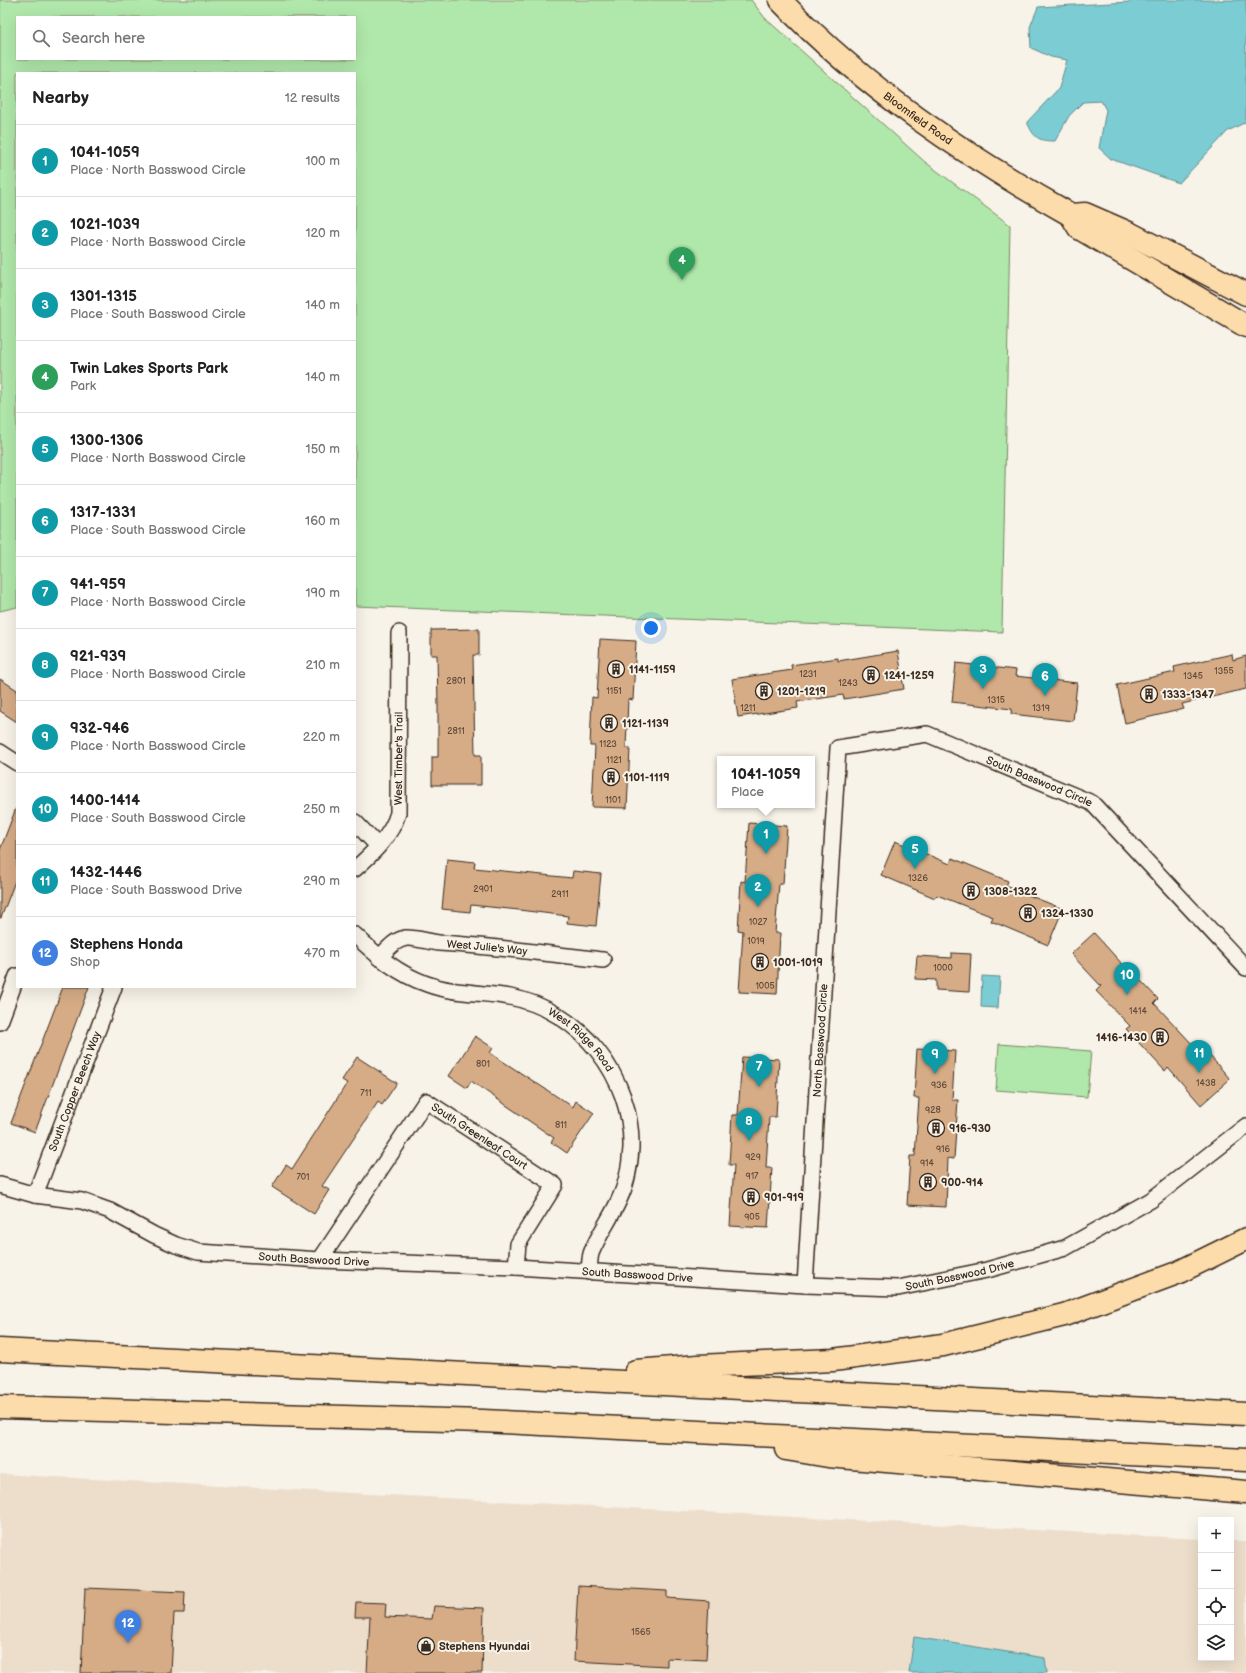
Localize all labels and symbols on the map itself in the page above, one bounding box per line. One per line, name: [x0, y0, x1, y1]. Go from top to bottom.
street label: Bloomfield Road: [881, 89, 955, 148]
pin: 4: [669, 247, 695, 280]
your location: [641, 618, 661, 638]
pin: 3: [970, 656, 996, 689]
building icon: 1141-1159: [606, 659, 626, 679]
place label: 1141-1159: [629, 663, 676, 676]
pin: 6: [1032, 663, 1058, 696]
building icon: 1241-1259: [861, 665, 881, 685]
house number: 1355: [1214, 666, 1234, 677]
house number: 1231: [799, 669, 817, 680]
place label: 1241-1259: [884, 669, 934, 682]
house number: 1345: [1183, 671, 1203, 682]
house number: 2801: [446, 676, 466, 687]
house number: 1243: [838, 678, 858, 689]
building icon: 1201-1219: [754, 681, 774, 701]
building icon: 1333-1347: [1139, 684, 1159, 704]
place label: 1201-1219: [777, 685, 826, 698]
house number: 1151: [606, 686, 622, 697]
place label: 1333-1347: [1162, 688, 1214, 701]
house number: 1315: [987, 695, 1005, 706]
house number: 1211: [740, 703, 756, 714]
house number: 1319: [1032, 703, 1050, 714]
street label: West Timber's Trail: [392, 712, 406, 805]
building icon: 1121-1139: [599, 713, 619, 733]
place label: 1121-1139: [622, 717, 669, 730]
house number: 2811: [447, 726, 465, 737]
house number: 1123: [599, 739, 617, 750]
street label: South Basswood Circle: [984, 753, 1095, 810]
house number: 1121: [606, 755, 622, 766]
building icon: 1101-1119: [601, 767, 621, 787]
place label: 1101-1119: [624, 771, 670, 784]
house number: 1101: [605, 795, 621, 806]
pin: 1: [753, 821, 779, 854]
pin: 5: [902, 836, 928, 869]
house number: 1326: [908, 873, 928, 884]
pin: 2: [745, 874, 771, 907]
building icon: 1308-1322: [961, 881, 981, 901]
house number: 2901: [473, 884, 493, 895]
place label: 1308-1322: [984, 885, 1038, 898]
house number: 2911: [551, 889, 569, 900]
building icon: 1324-1330: [1018, 903, 1038, 923]
place label: 1324-1330: [1041, 907, 1094, 920]
house number: 1027: [749, 917, 768, 928]
house number: 1019: [747, 936, 765, 947]
street label: West Julie's Way: [446, 937, 528, 958]
building icon: 1001-1019: [750, 952, 770, 972]
place label: 1001-1019: [773, 956, 823, 969]
pin: 10: [1114, 962, 1140, 995]
house number: 1000: [933, 963, 953, 974]
house number: 1005: [755, 981, 775, 992]
street label: North Basswood Circle: [811, 983, 831, 1098]
street label: West Ridge Road: [546, 1005, 616, 1074]
house number: 1414: [1129, 1006, 1147, 1017]
building icon: 1416-1430: [1150, 1027, 1170, 1047]
street label: South Copper Beech Way: [46, 1029, 104, 1153]
place label: 1416-1430: [1096, 1031, 1147, 1044]
pin: 11: [1186, 1040, 1212, 1073]
pin: 9: [922, 1041, 948, 1074]
pin: 7: [746, 1054, 772, 1087]
house number: 801: [476, 1059, 490, 1070]
house number: 1438: [1196, 1078, 1216, 1089]
house number: 936: [931, 1080, 948, 1091]
house number: 711: [360, 1088, 372, 1099]
street label: South Greenleaf Court: [429, 1100, 530, 1173]
house number: 928: [925, 1105, 941, 1116]
pin: 8: [736, 1108, 762, 1141]
building icon: 916-930: [926, 1118, 946, 1138]
house number: 811: [555, 1120, 567, 1131]
place label: 916-930: [949, 1122, 991, 1135]
house number: 916: [936, 1144, 951, 1155]
house number: 929: [745, 1152, 761, 1163]
house number: 914: [920, 1158, 935, 1169]
house number: 917: [745, 1171, 759, 1182]
house number: 701: [296, 1172, 310, 1183]
building icon: 900-914: [918, 1172, 938, 1192]
place label: 900-914: [941, 1176, 984, 1189]
building icon: 901-919: [741, 1187, 761, 1207]
place label: 901-919: [764, 1191, 804, 1204]
house number: 905: [744, 1212, 760, 1223]
street label: South Basswood Drive: [258, 1250, 370, 1269]
street label: South Basswood Drive: [904, 1257, 1016, 1293]
street label: South Basswood Drive: [582, 1265, 694, 1285]
pin: 12: [115, 1610, 141, 1643]
house number: 1565: [631, 1627, 651, 1638]
shop icon: Stephens Hyundai: [416, 1636, 436, 1656]
place label: Stephens Hyundai: [439, 1640, 530, 1653]

